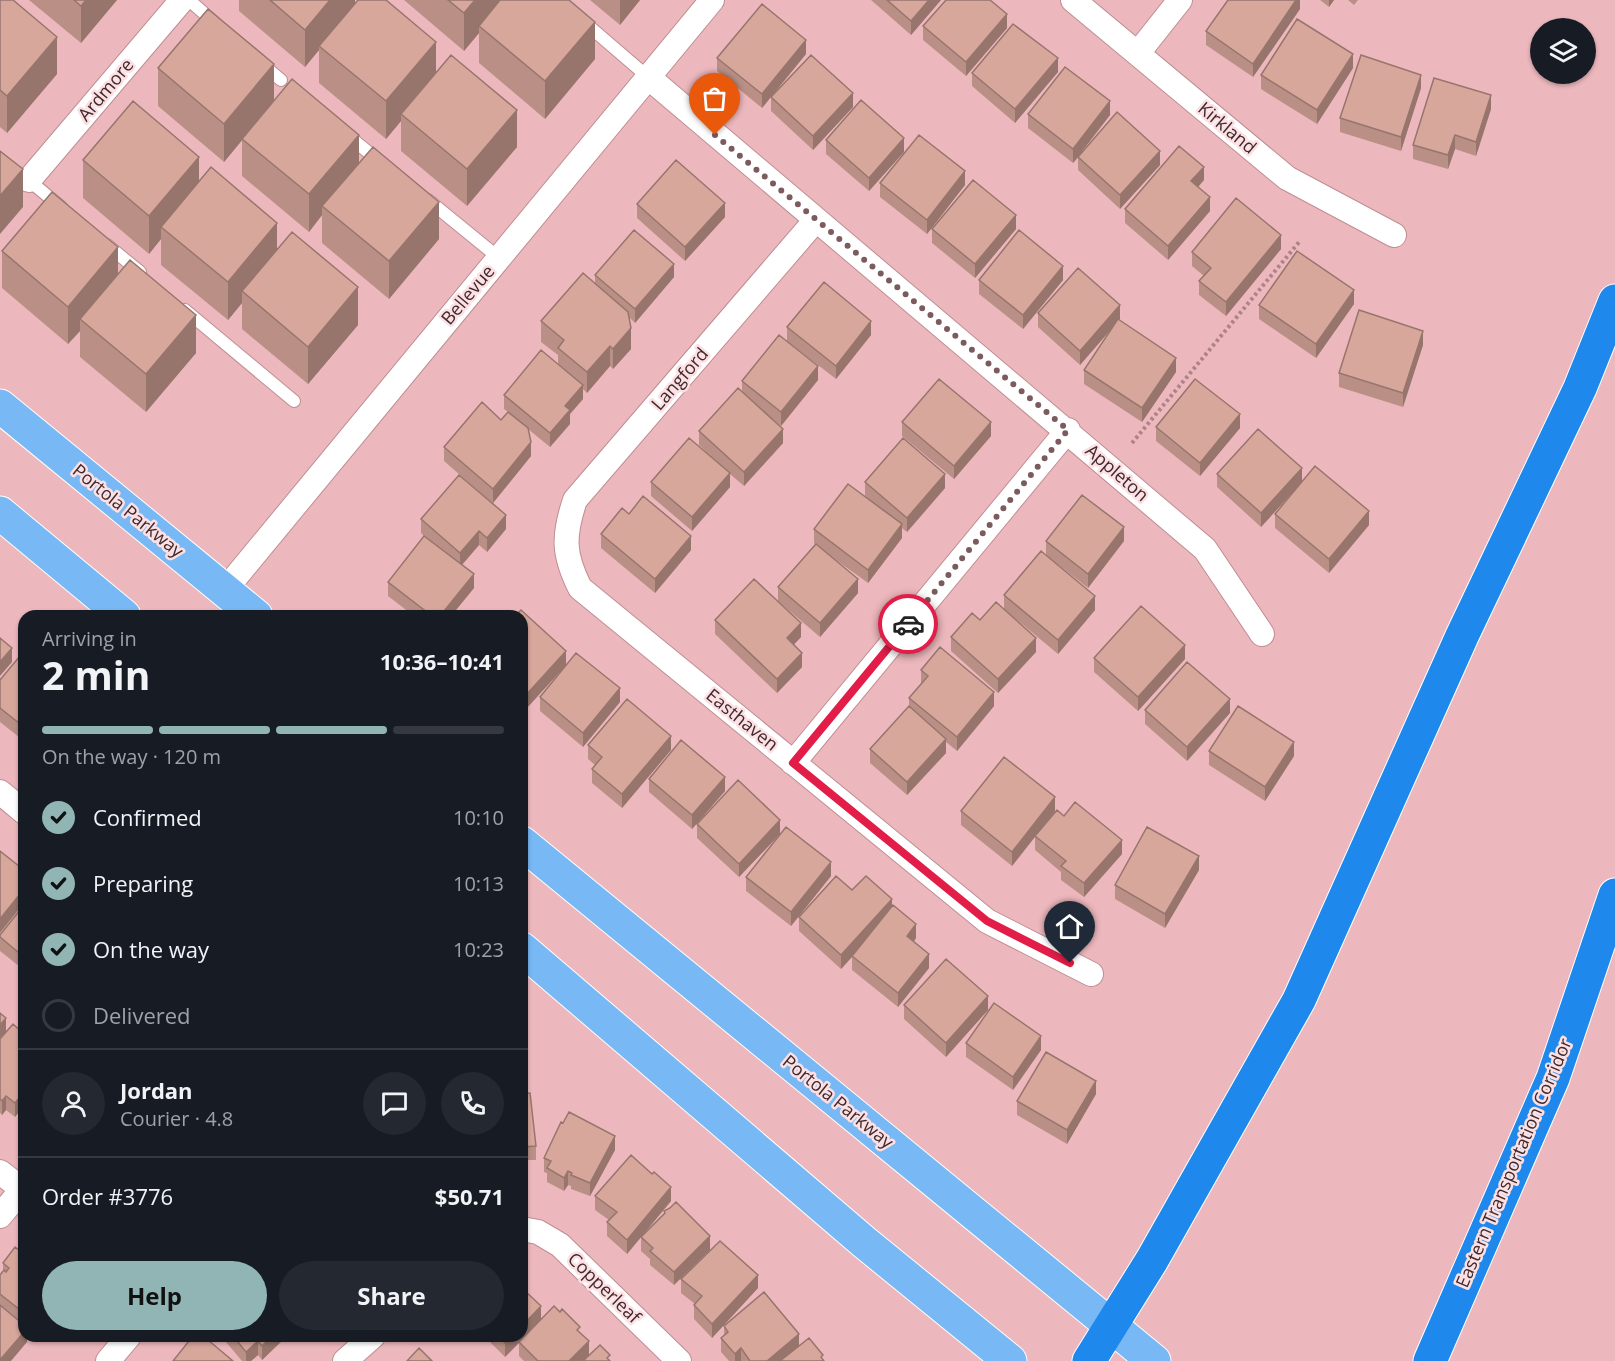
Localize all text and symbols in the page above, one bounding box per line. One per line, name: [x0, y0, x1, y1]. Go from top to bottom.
map controls: [1530, 18, 1596, 84]
button: layers: [1530, 18, 1596, 84]
street label: Ardmore: [72, 53, 138, 126]
pin: [689, 73, 740, 135]
icon: bag: [698, 82, 731, 115]
street label: Kirkland: [1194, 96, 1262, 159]
street label: Bellevue: [435, 259, 499, 329]
street label: Langford: [645, 342, 713, 415]
street label: Appleton: [1081, 438, 1154, 506]
street label: Portola Parkway: [68, 458, 190, 563]
courier: [878, 594, 938, 654]
icon: car: [892, 608, 925, 641]
text: Arriving in: [42, 625, 137, 652]
text: 10:36–10:41: [380, 646, 504, 676]
text: 2 min: [42, 648, 150, 701]
street label: Easthaven: [702, 683, 784, 756]
text: On the way · 120 m: [42, 743, 221, 770]
icon: check: [42, 801, 75, 834]
text: Confirmed: [93, 802, 202, 832]
text: 10:10: [453, 804, 504, 831]
icon: check: [42, 867, 75, 900]
text: Preparing: [93, 868, 193, 898]
text: 10:13: [453, 870, 504, 897]
pin: [1044, 901, 1095, 963]
icon: home: [1053, 910, 1086, 943]
icon: check: [42, 933, 75, 966]
text: On the way: [93, 934, 209, 964]
text: 10:23: [453, 936, 504, 963]
text: Delivered: [93, 1000, 191, 1030]
street label: Eastern Transportation Corridor: [1450, 1034, 1577, 1291]
street label: Portola Parkway: [778, 1049, 900, 1154]
button: person: [42, 1072, 105, 1135]
button: chat: [363, 1072, 426, 1135]
button: phone: [441, 1072, 504, 1135]
text: Jordan: [120, 1075, 193, 1105]
text: Courier · 4.8: [120, 1105, 233, 1132]
text: Order #3776: [42, 1181, 173, 1211]
text: $50.71: [435, 1181, 504, 1211]
street label: Copperleaf: [563, 1247, 647, 1329]
button: Help: [42, 1261, 267, 1330]
button: Share: [279, 1261, 504, 1330]

